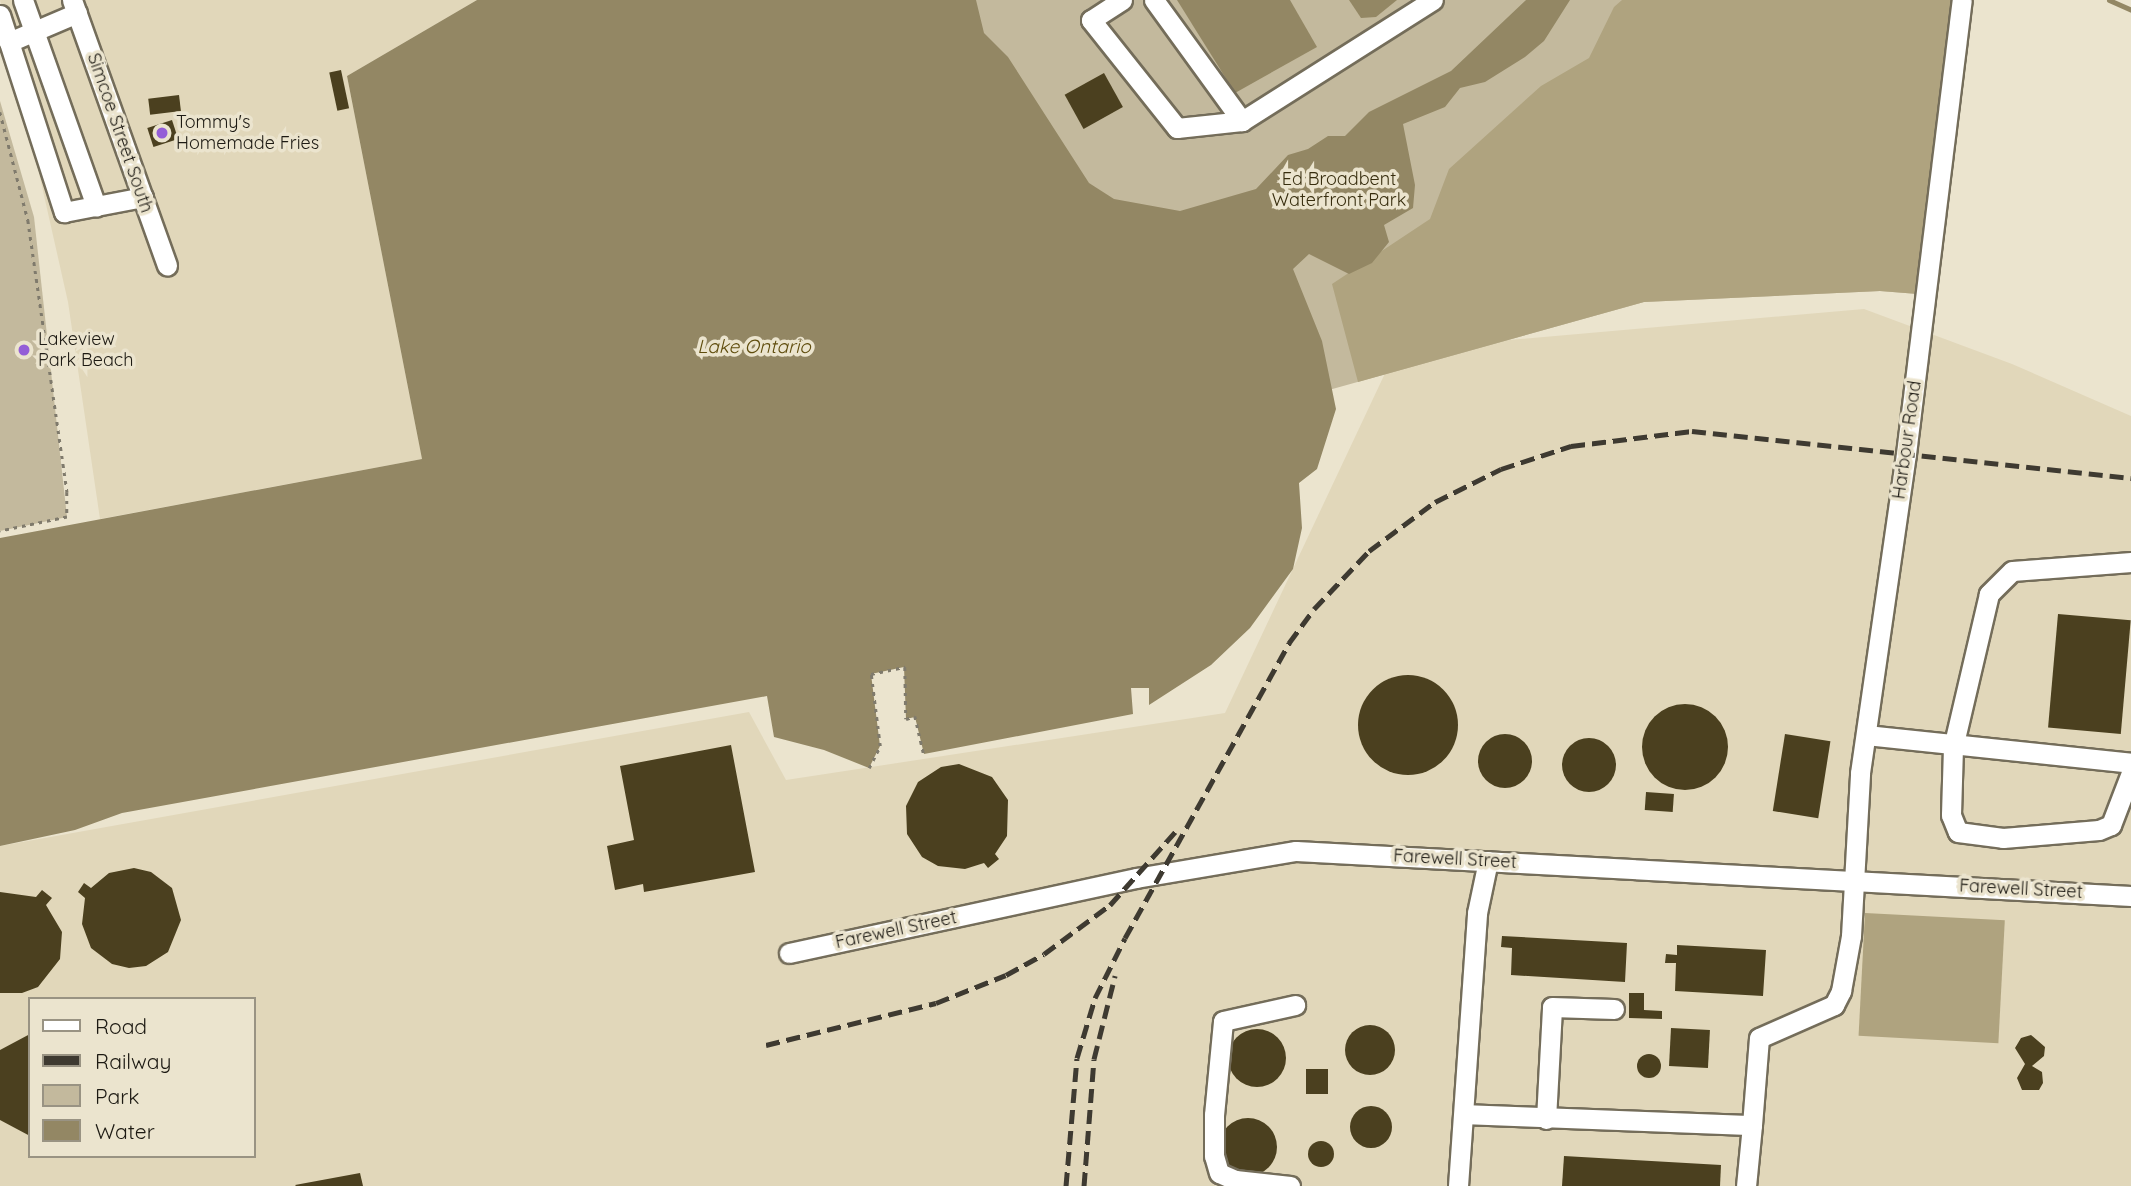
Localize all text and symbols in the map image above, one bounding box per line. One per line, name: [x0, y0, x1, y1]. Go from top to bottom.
street label: Simcoe Street South: [83, 50, 157, 216]
place label: Tommy's Homemade Fries: [176, 112, 319, 154]
marker: Tommy's Homemade Fries: [154, 125, 170, 141]
park label: Ed Broadbent Waterfront Park: [1272, 169, 1406, 212]
place label: Lakeview Park Beach: [38, 329, 133, 372]
water label: Lake Ontario: [697, 336, 811, 358]
marker: Lakeview Park Beach: [16, 342, 32, 358]
street label: Harbour Road: [1888, 379, 1926, 501]
street label: Farewell Street: [1393, 845, 1517, 873]
street label: Farewell Street: [1959, 875, 2083, 903]
street label: Farewell Street: [833, 907, 959, 953]
legend: [28, 997, 256, 1158]
text: Road: [95, 1013, 147, 1039]
text: Railway: [95, 1048, 171, 1074]
text: Park: [95, 1083, 139, 1109]
text: Water: [95, 1118, 155, 1144]

